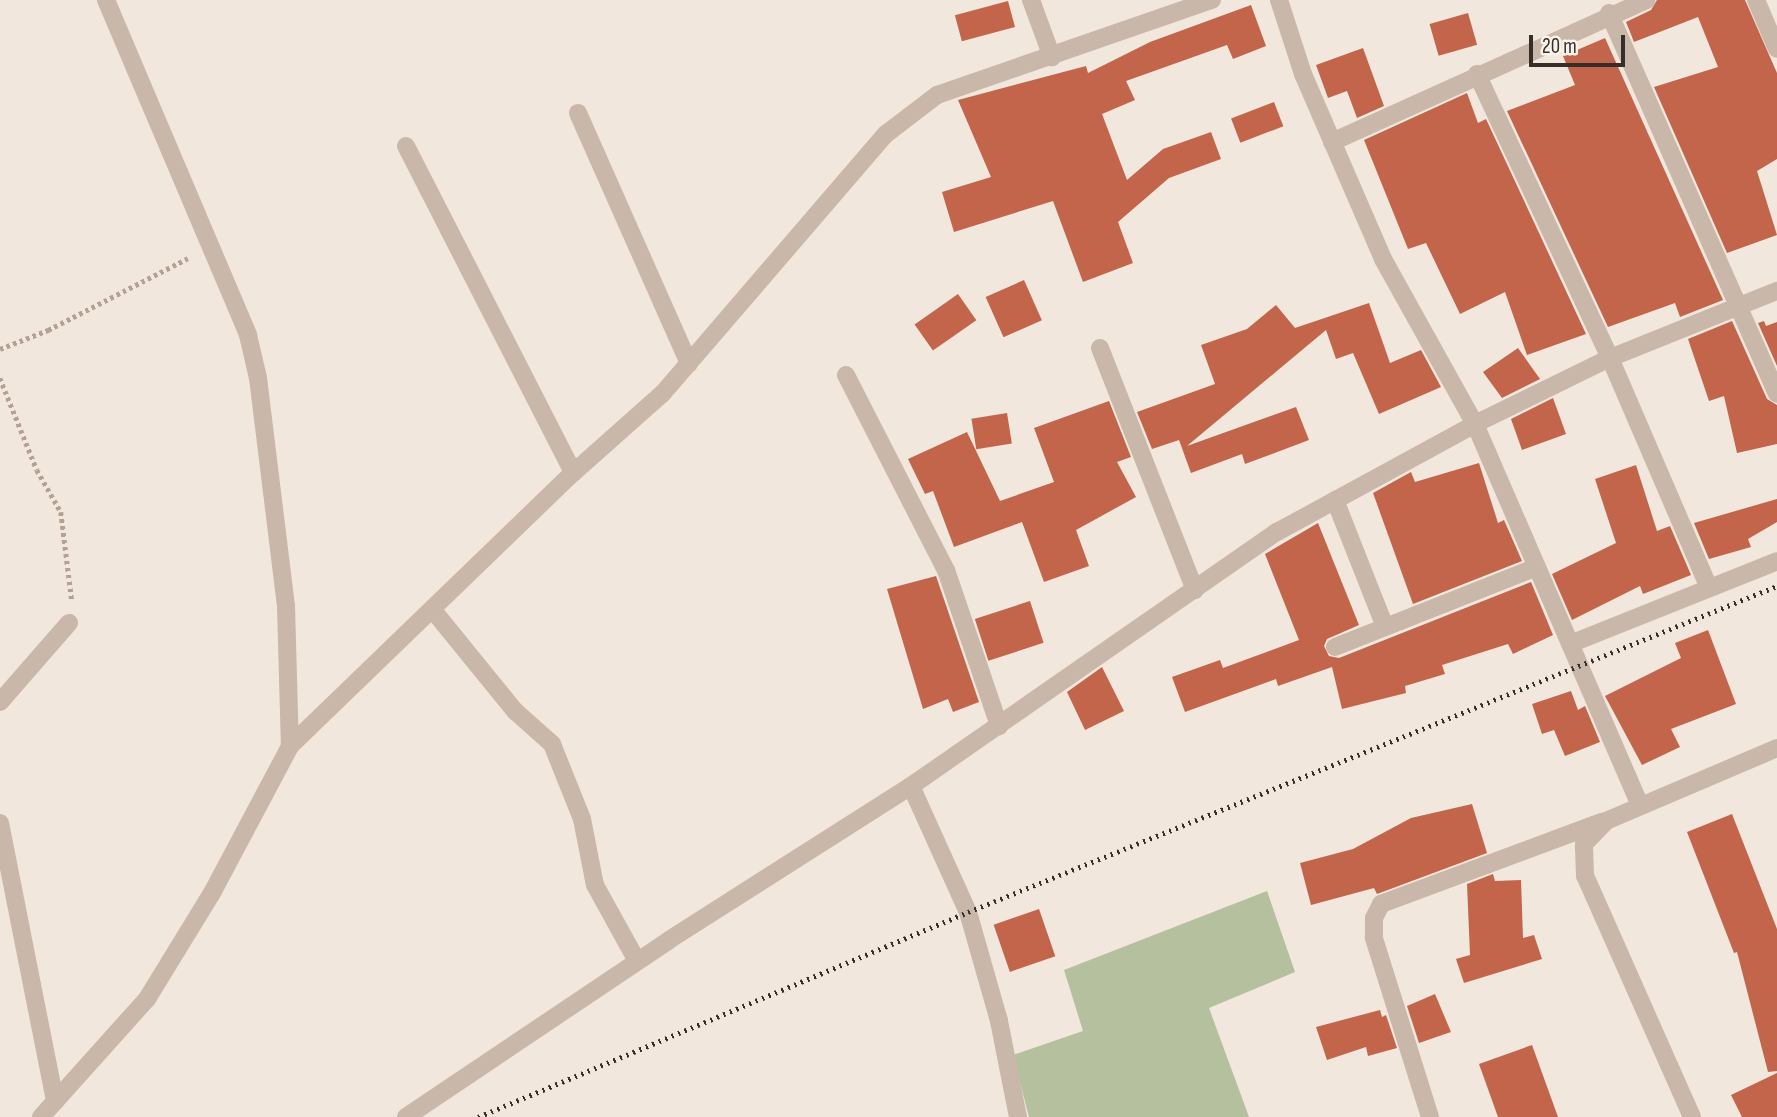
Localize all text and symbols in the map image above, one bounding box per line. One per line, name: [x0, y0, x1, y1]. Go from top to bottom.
scale bar: [1532, 21, 1628, 65]
text: 20 m: [1542, 34, 1577, 59]

